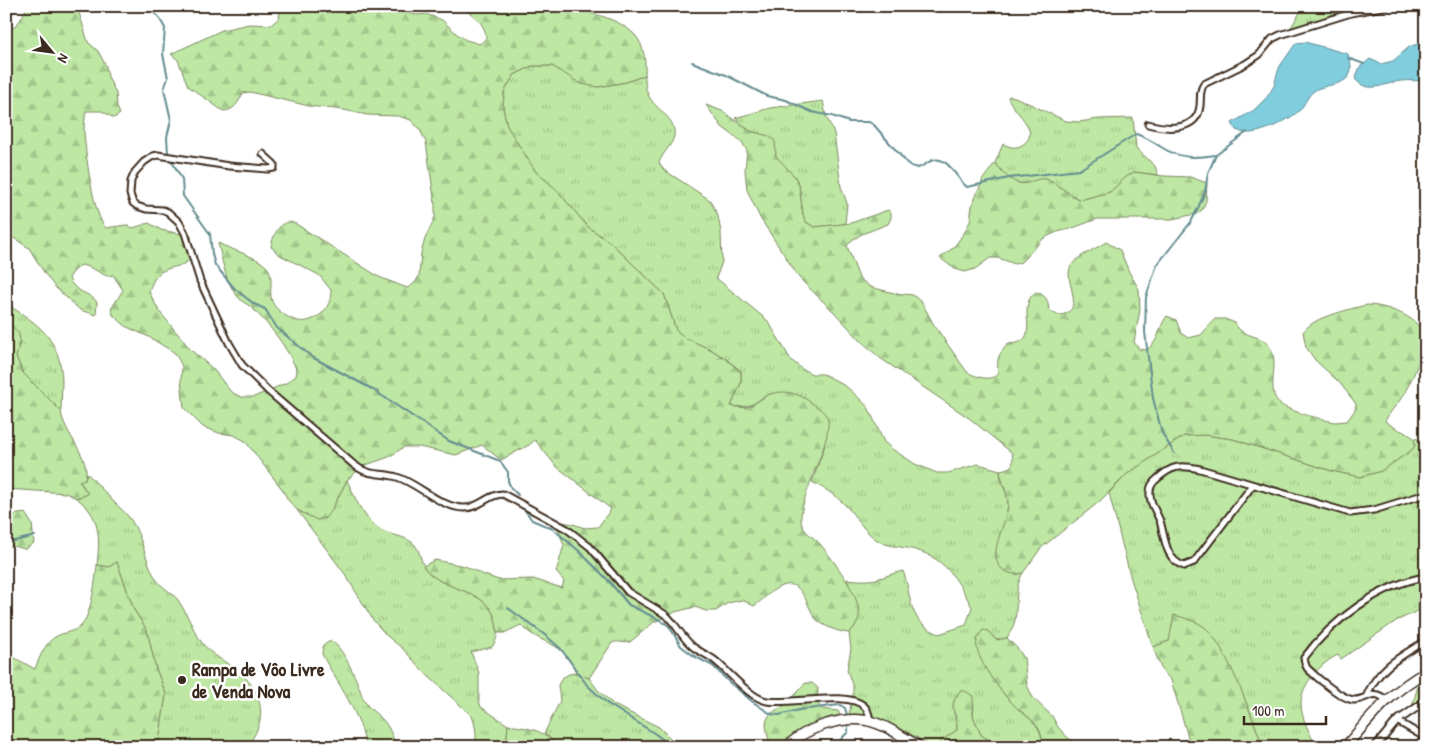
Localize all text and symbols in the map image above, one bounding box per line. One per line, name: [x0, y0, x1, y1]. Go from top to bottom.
north arrow: [28, 28, 78, 78]
text: N: [53, 51, 74, 67]
place label: Rampa de Vôo Livre de Venda Nova: [192, 656, 325, 704]
marker: Rampa de Vôo Livre de Venda Nova: [176, 674, 188, 686]
scale bar: [1244, 693, 1327, 725]
text: 100 m: [1252, 700, 1285, 721]

